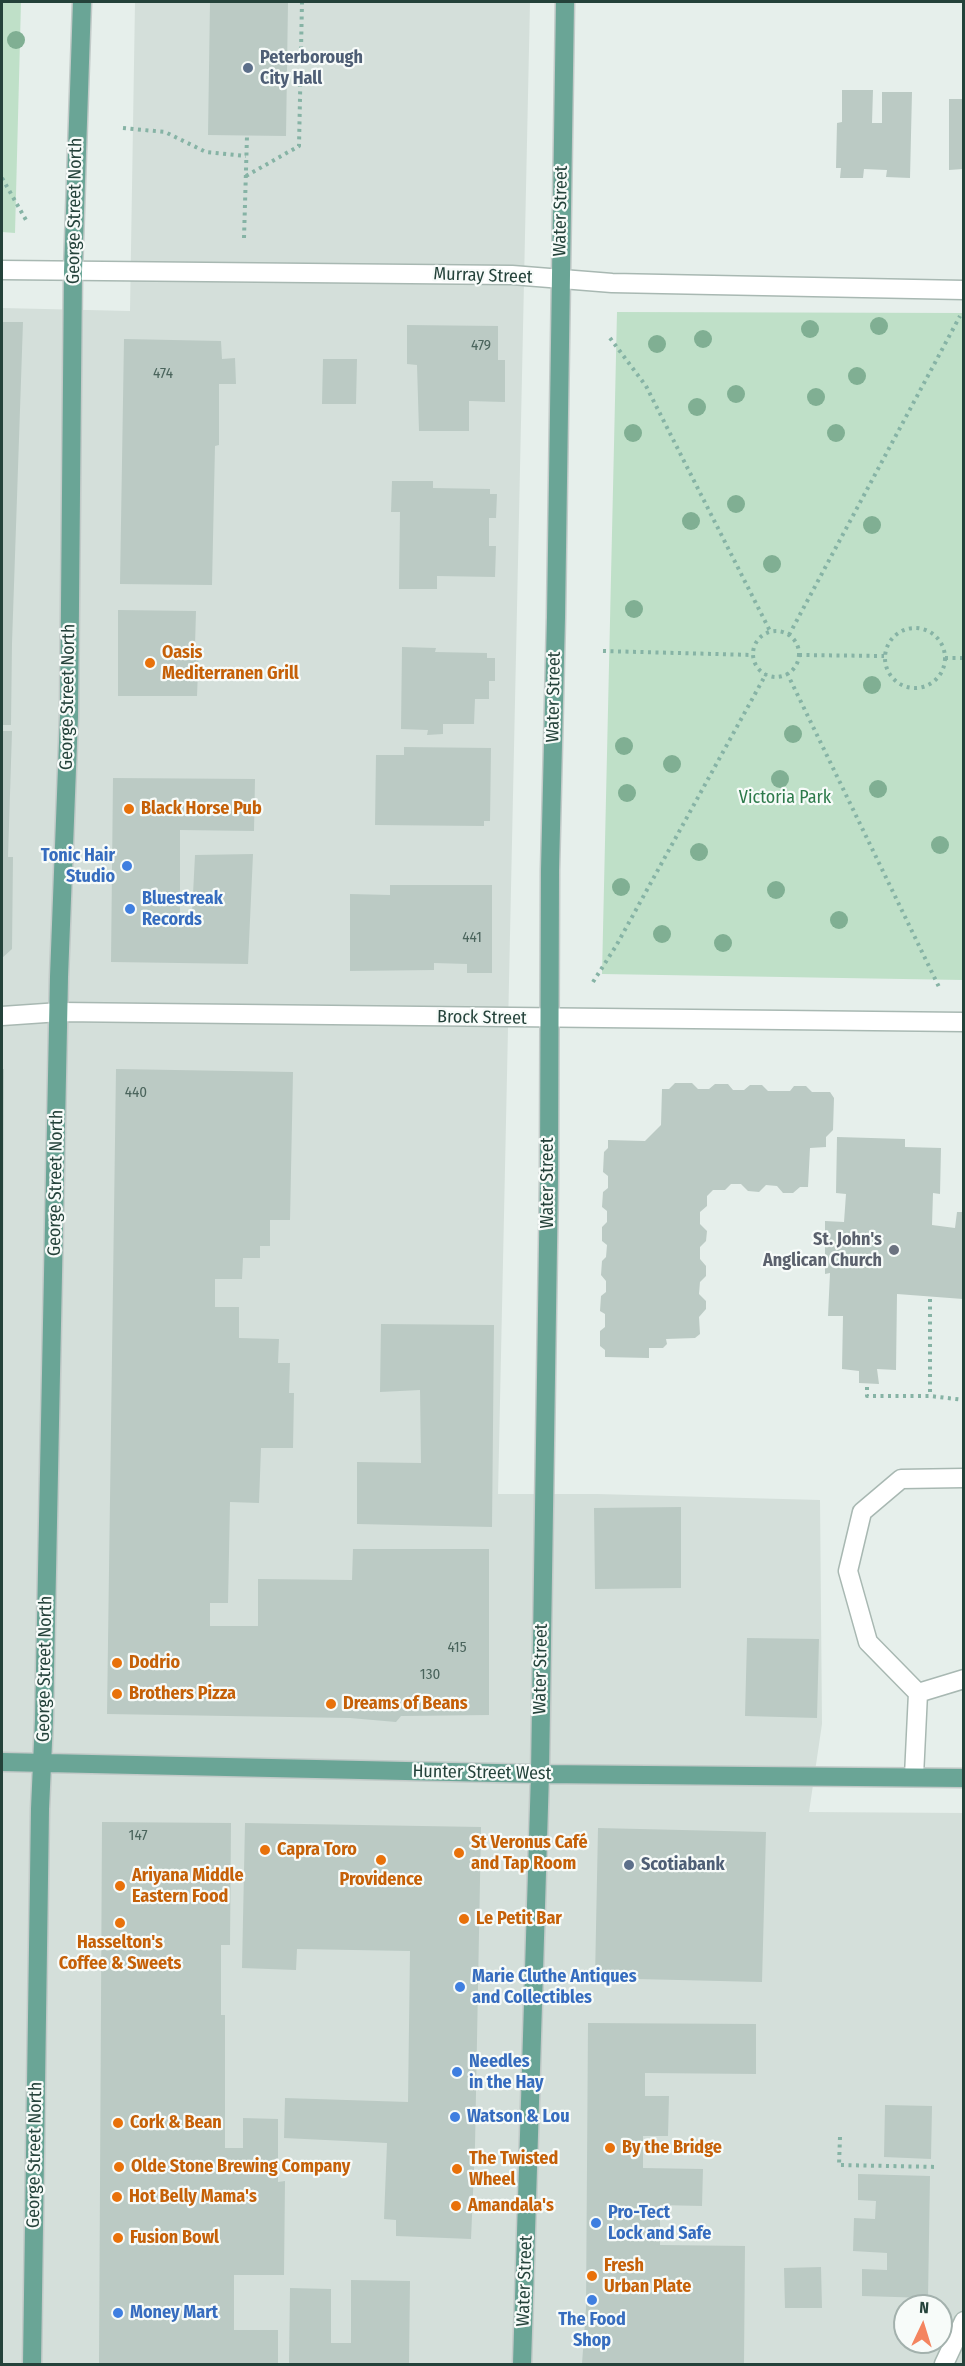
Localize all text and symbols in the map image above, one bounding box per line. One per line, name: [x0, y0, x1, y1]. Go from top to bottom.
place label: Peterborough City Hall: [260, 47, 363, 90]
marker: Peterborough City Hall: [241, 61, 255, 75]
street label: George Street North: [63, 138, 87, 284]
street label: Water Street: [549, 165, 573, 257]
street label: Murray Street: [433, 263, 533, 289]
house number: 479: [471, 337, 491, 355]
house number: 474: [153, 365, 173, 383]
street label: George Street North: [56, 624, 80, 770]
place label: Oasis Mediterranen Grill: [162, 642, 299, 684]
street label: Water Street: [542, 651, 566, 743]
marker: Oasis Mediterranen Grill: [143, 656, 157, 670]
park label: Victoria Park: [739, 787, 831, 809]
place label: Black Horse Pub: [141, 798, 262, 820]
marker: Black Horse Pub: [122, 802, 136, 816]
place label: Tonic Hair Studio: [41, 845, 115, 888]
marker: Tonic Hair Studio: [120, 859, 134, 873]
place label: Bluestreak Records: [142, 888, 223, 930]
marker: Bluestreak Records: [123, 902, 137, 916]
house number: 441: [462, 929, 482, 947]
street label: Brock Street: [437, 1006, 527, 1030]
house number: 440: [125, 1084, 147, 1102]
street label: George Street North: [44, 1110, 68, 1256]
street label: Water Street: [537, 1137, 559, 1229]
place label: St. John's Anglican Church: [763, 1229, 882, 1272]
marker: St. John's Anglican Church: [887, 1243, 901, 1257]
street label: George Street North: [33, 1596, 57, 1742]
street label: Water Street: [529, 1623, 553, 1715]
house number: 415: [447, 1639, 467, 1657]
place label: Dodrio: [129, 1652, 180, 1674]
marker: Dodrio: [110, 1656, 124, 1670]
house number: 130: [420, 1666, 440, 1684]
place label: Brothers Pizza: [129, 1683, 236, 1705]
marker: Brothers Pizza: [110, 1687, 124, 1701]
place label: Dreams of Beans: [343, 1693, 468, 1715]
marker: Dreams of Beans: [324, 1697, 338, 1711]
street label: Hunter Street West: [412, 1761, 552, 1785]
house number: 147: [129, 1827, 147, 1845]
place label: St Veronus Café and Tap Room: [471, 1832, 588, 1874]
place label: Capra Toro: [277, 1839, 357, 1861]
marker: Capra Toro: [258, 1843, 272, 1857]
marker: St Veronus Café and Tap Room: [452, 1846, 466, 1860]
marker: Providence: [374, 1853, 388, 1867]
place label: Scotiabank: [641, 1854, 725, 1876]
marker: Scotiabank: [622, 1858, 636, 1872]
place label: Ariyana Middle Eastern Food: [132, 1865, 244, 1908]
place label: Providence: [339, 1869, 423, 1891]
marker: Ariyana Middle Eastern Food: [113, 1879, 127, 1893]
place label: Le Petit Bar: [476, 1908, 562, 1930]
marker: Le Petit Bar: [457, 1912, 471, 1926]
marker: Hasselton's Coffee & Sweets: [113, 1916, 127, 1930]
place label: Hasselton's Coffee & Sweets: [59, 1932, 181, 1974]
place label: Marie Cluthe Antiques and Collectibles: [472, 1966, 637, 2008]
marker: Marie Cluthe Antiques and Collectibles: [453, 1980, 467, 1994]
place label: Needles in the Hay: [469, 2051, 544, 2094]
marker: Needles in the Hay: [450, 2065, 464, 2079]
street label: George Street North: [23, 2082, 47, 2228]
place label: Watson & Lou: [467, 2106, 569, 2128]
marker: Watson & Lou: [448, 2110, 462, 2124]
place label: Cork & Bean: [130, 2112, 222, 2134]
marker: Cork & Bean: [111, 2116, 125, 2130]
place label: By the Bridge: [622, 2137, 722, 2159]
marker: By the Bridge: [603, 2141, 617, 2155]
place label: The Twisted Wheel: [469, 2148, 558, 2190]
place label: Olde Stone Brewing Company: [131, 2156, 350, 2178]
marker: Olde Stone Brewing Company: [112, 2160, 126, 2174]
marker: The Twisted Wheel: [450, 2162, 464, 2176]
place label: Hot Belly Mama's: [129, 2186, 257, 2208]
marker: Hot Belly Mama's: [110, 2190, 124, 2204]
place label: Amandala's: [468, 2195, 554, 2217]
marker: Amandala's: [449, 2199, 463, 2213]
place label: Pro-Tect Lock and Safe: [608, 2202, 711, 2244]
marker: Pro-Tect Lock and Safe: [589, 2216, 603, 2230]
place label: Fusion Bowl: [130, 2227, 219, 2249]
marker: Fusion Bowl: [111, 2231, 125, 2245]
street label: Water Street: [513, 2235, 537, 2327]
place label: Fresh Urban Plate: [604, 2255, 691, 2298]
marker: Fresh Urban Plate: [585, 2269, 599, 2283]
marker: The Food Shop: [585, 2293, 599, 2307]
north arrow: [893, 2294, 953, 2354]
text: N: [919, 2298, 930, 2317]
place label: Money Mart: [130, 2302, 218, 2324]
marker: Money Mart: [111, 2306, 125, 2320]
place label: The Food Shop: [558, 2309, 626, 2352]

